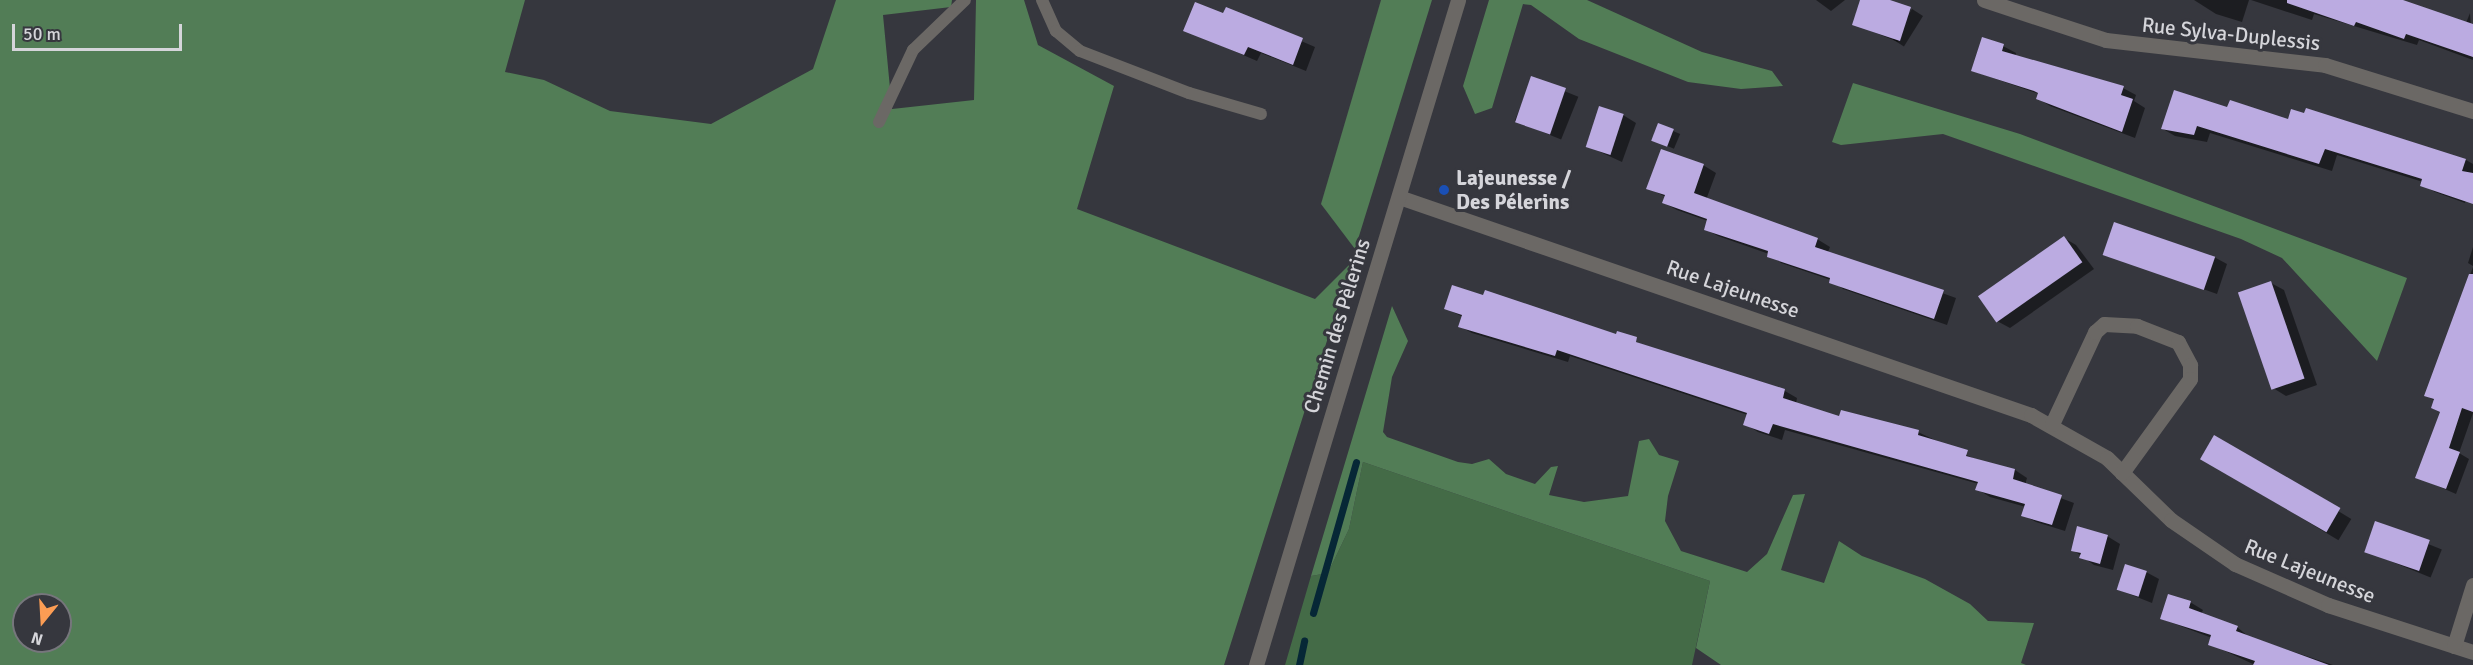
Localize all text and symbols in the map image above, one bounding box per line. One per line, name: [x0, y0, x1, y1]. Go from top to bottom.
scale bar: [15, 12, 184, 50]
street label: Rue Sylva-Duplessis: [2141, 12, 2321, 56]
text: 50 m: [23, 23, 61, 45]
place label: Lajeunesse / Des Pélerins: [1456, 165, 1571, 215]
marker: Lajeunesse / Des Pélerins: [1437, 183, 1451, 197]
street label: Chemin des Pèlerins: [1298, 236, 1376, 416]
street label: Rue Lajeunesse: [1663, 254, 1803, 324]
street label: Rue Lajeunesse: [2241, 533, 2379, 609]
north arrow: [12, 593, 72, 653]
text: N: [29, 627, 45, 649]

